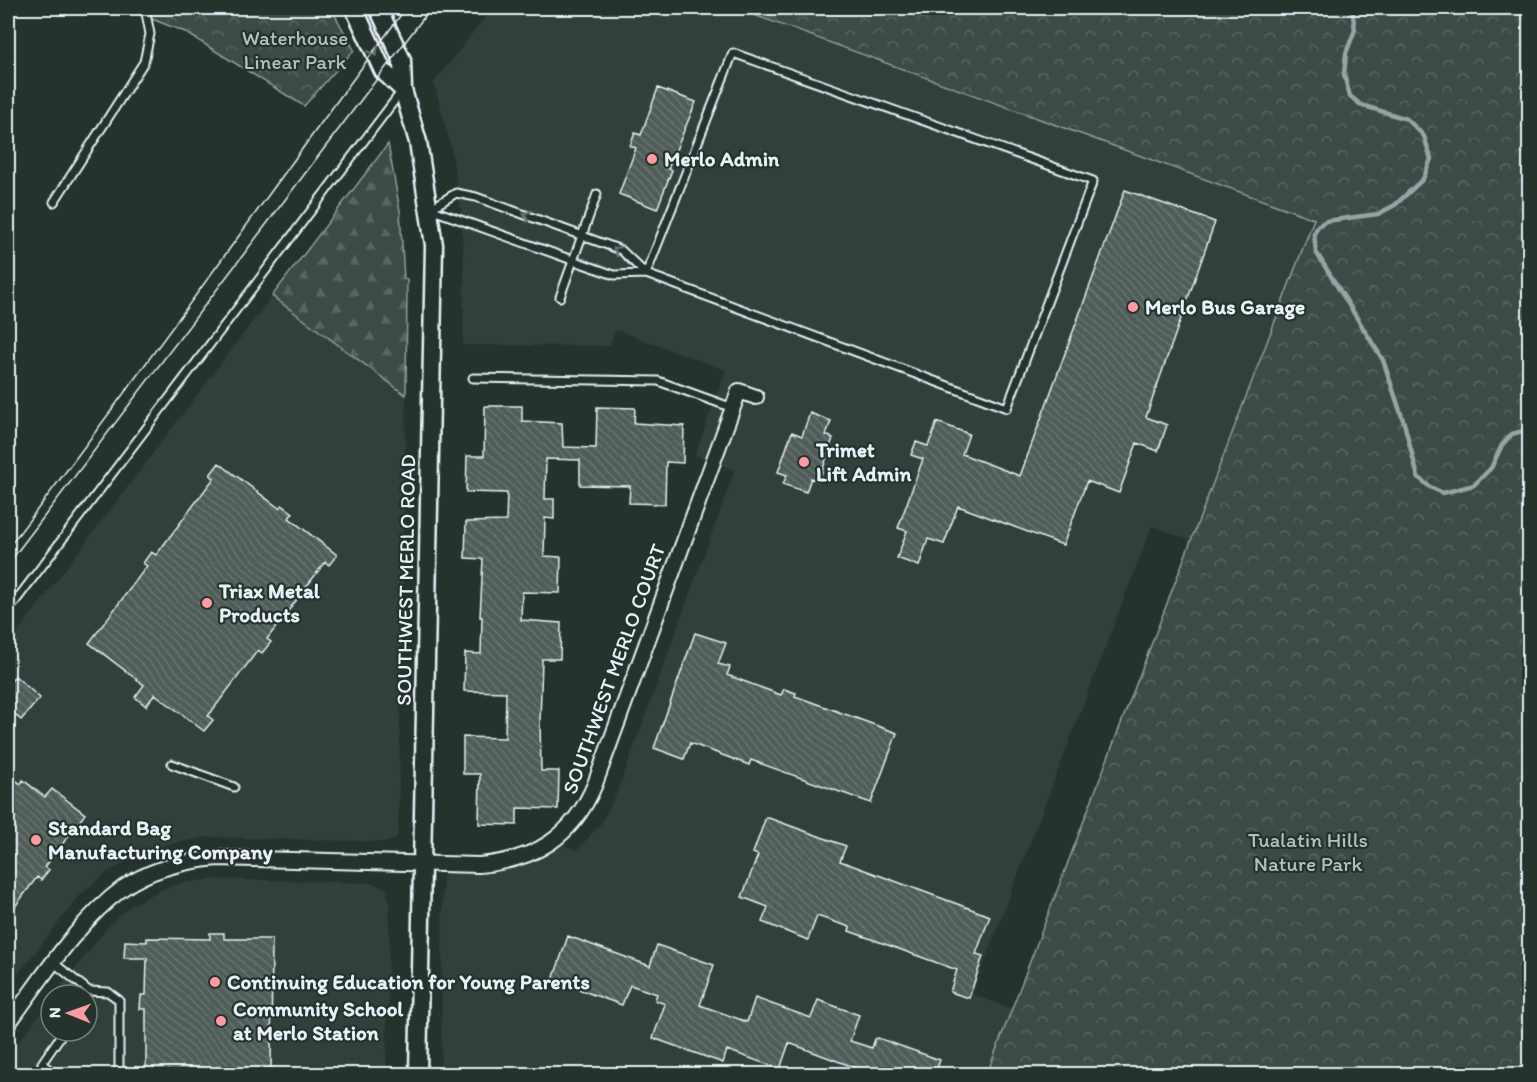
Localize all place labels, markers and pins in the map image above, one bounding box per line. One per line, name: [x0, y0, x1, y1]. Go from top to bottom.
place label: Merlo Admin: [664, 146, 780, 171]
marker: Merlo Admin: [645, 152, 659, 166]
place label: Merlo Bus Garage: [1145, 294, 1305, 320]
marker: Merlo Bus Garage: [1126, 300, 1140, 314]
place label: Trimet Lift Admin: [815, 437, 911, 486]
marker: Trimet Lift Admin: [797, 455, 811, 469]
place label: Triax Metal Products: [218, 578, 321, 627]
marker: Triax Metal Products: [200, 596, 214, 610]
place label: Standard Bag Manufacturing Company: [48, 815, 273, 865]
marker: Standard Bag Manufacturing Company: [29, 833, 43, 847]
place label: Continuing Education for Young Parents: [227, 969, 590, 995]
marker: Continuing Education for Young Parents: [208, 975, 222, 989]
place label: Community School at Merlo Station: [233, 996, 404, 1045]
marker: Community School at Merlo Station: [214, 1014, 228, 1028]

